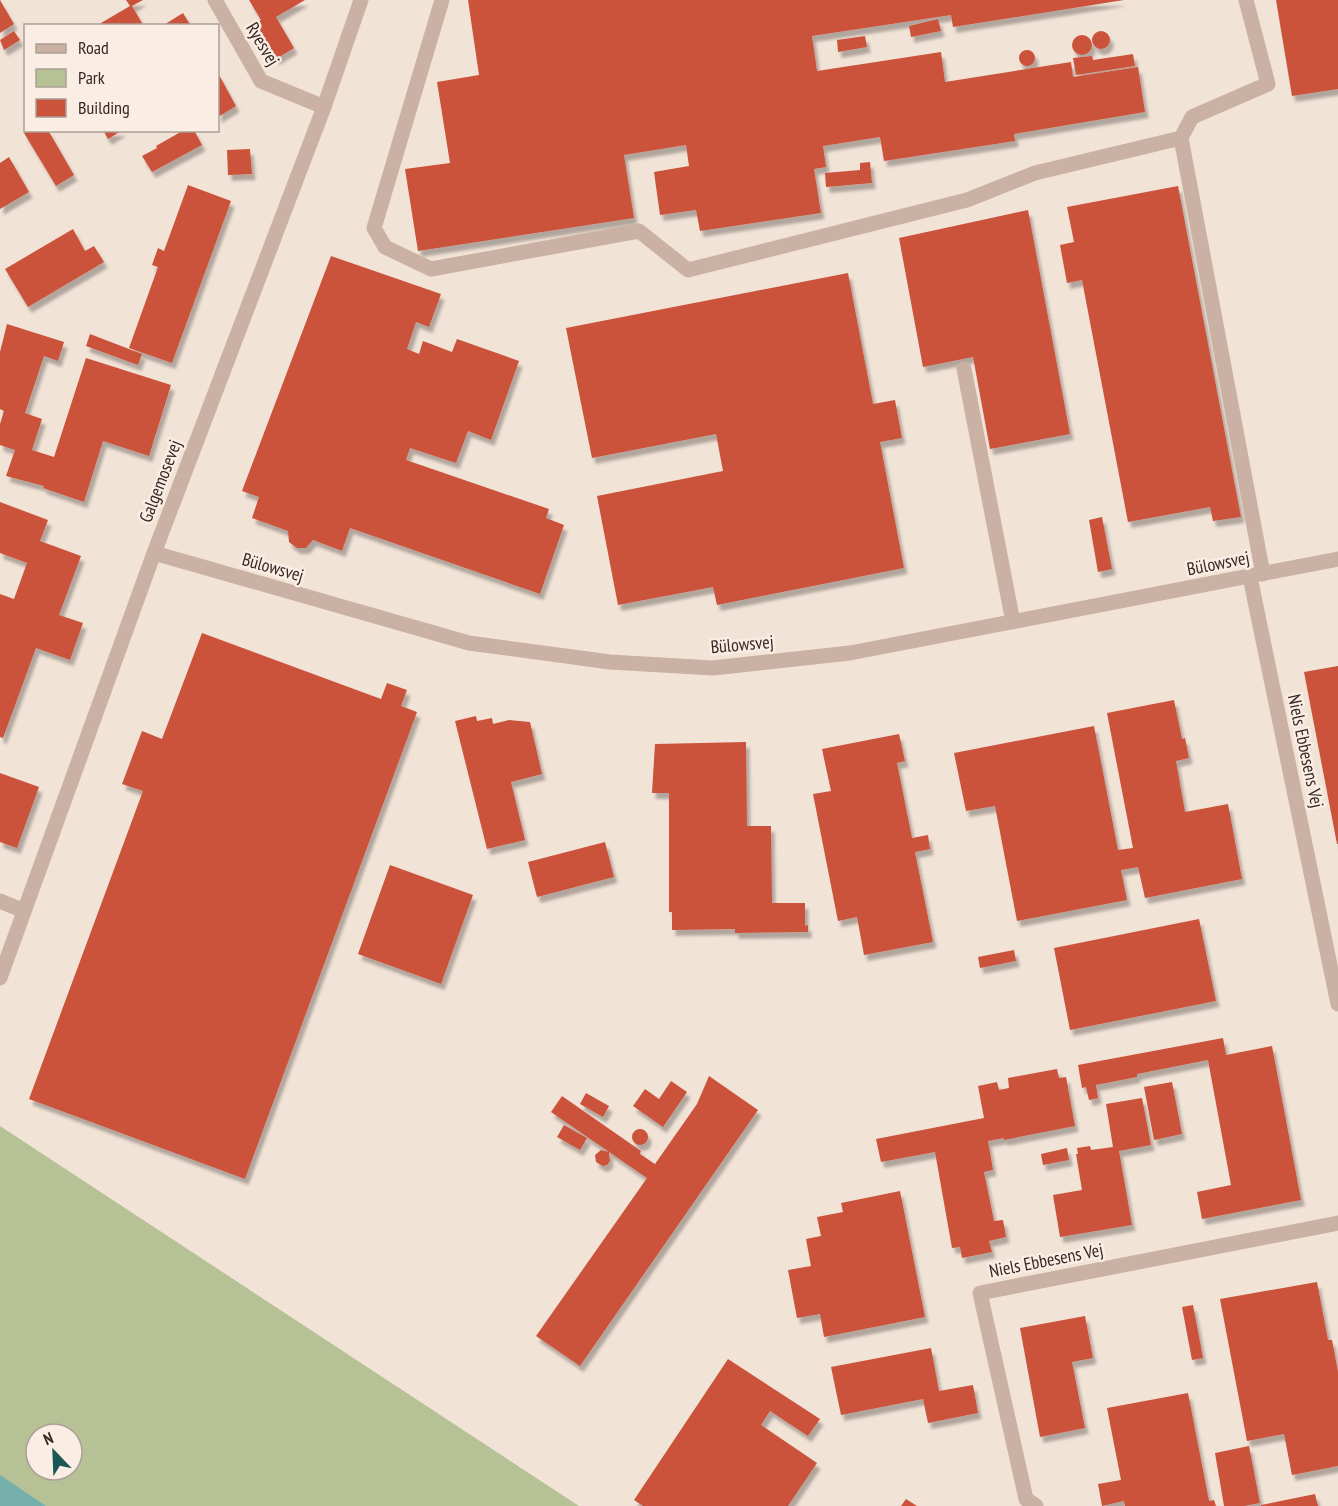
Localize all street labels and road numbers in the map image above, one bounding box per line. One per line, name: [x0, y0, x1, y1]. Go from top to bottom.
street label: Ryesvej: [241, 18, 285, 70]
street label: Galgemosevej: [134, 437, 186, 525]
street label: Bülowsvej: [1185, 546, 1251, 580]
street label: Bülowsvej: [240, 547, 306, 587]
street label: Bülowsvej: [710, 630, 774, 658]
street label: Niels Ebbesens Vej: [1283, 692, 1329, 810]
street label: Niels Ebbesens Vej: [987, 1238, 1105, 1282]

